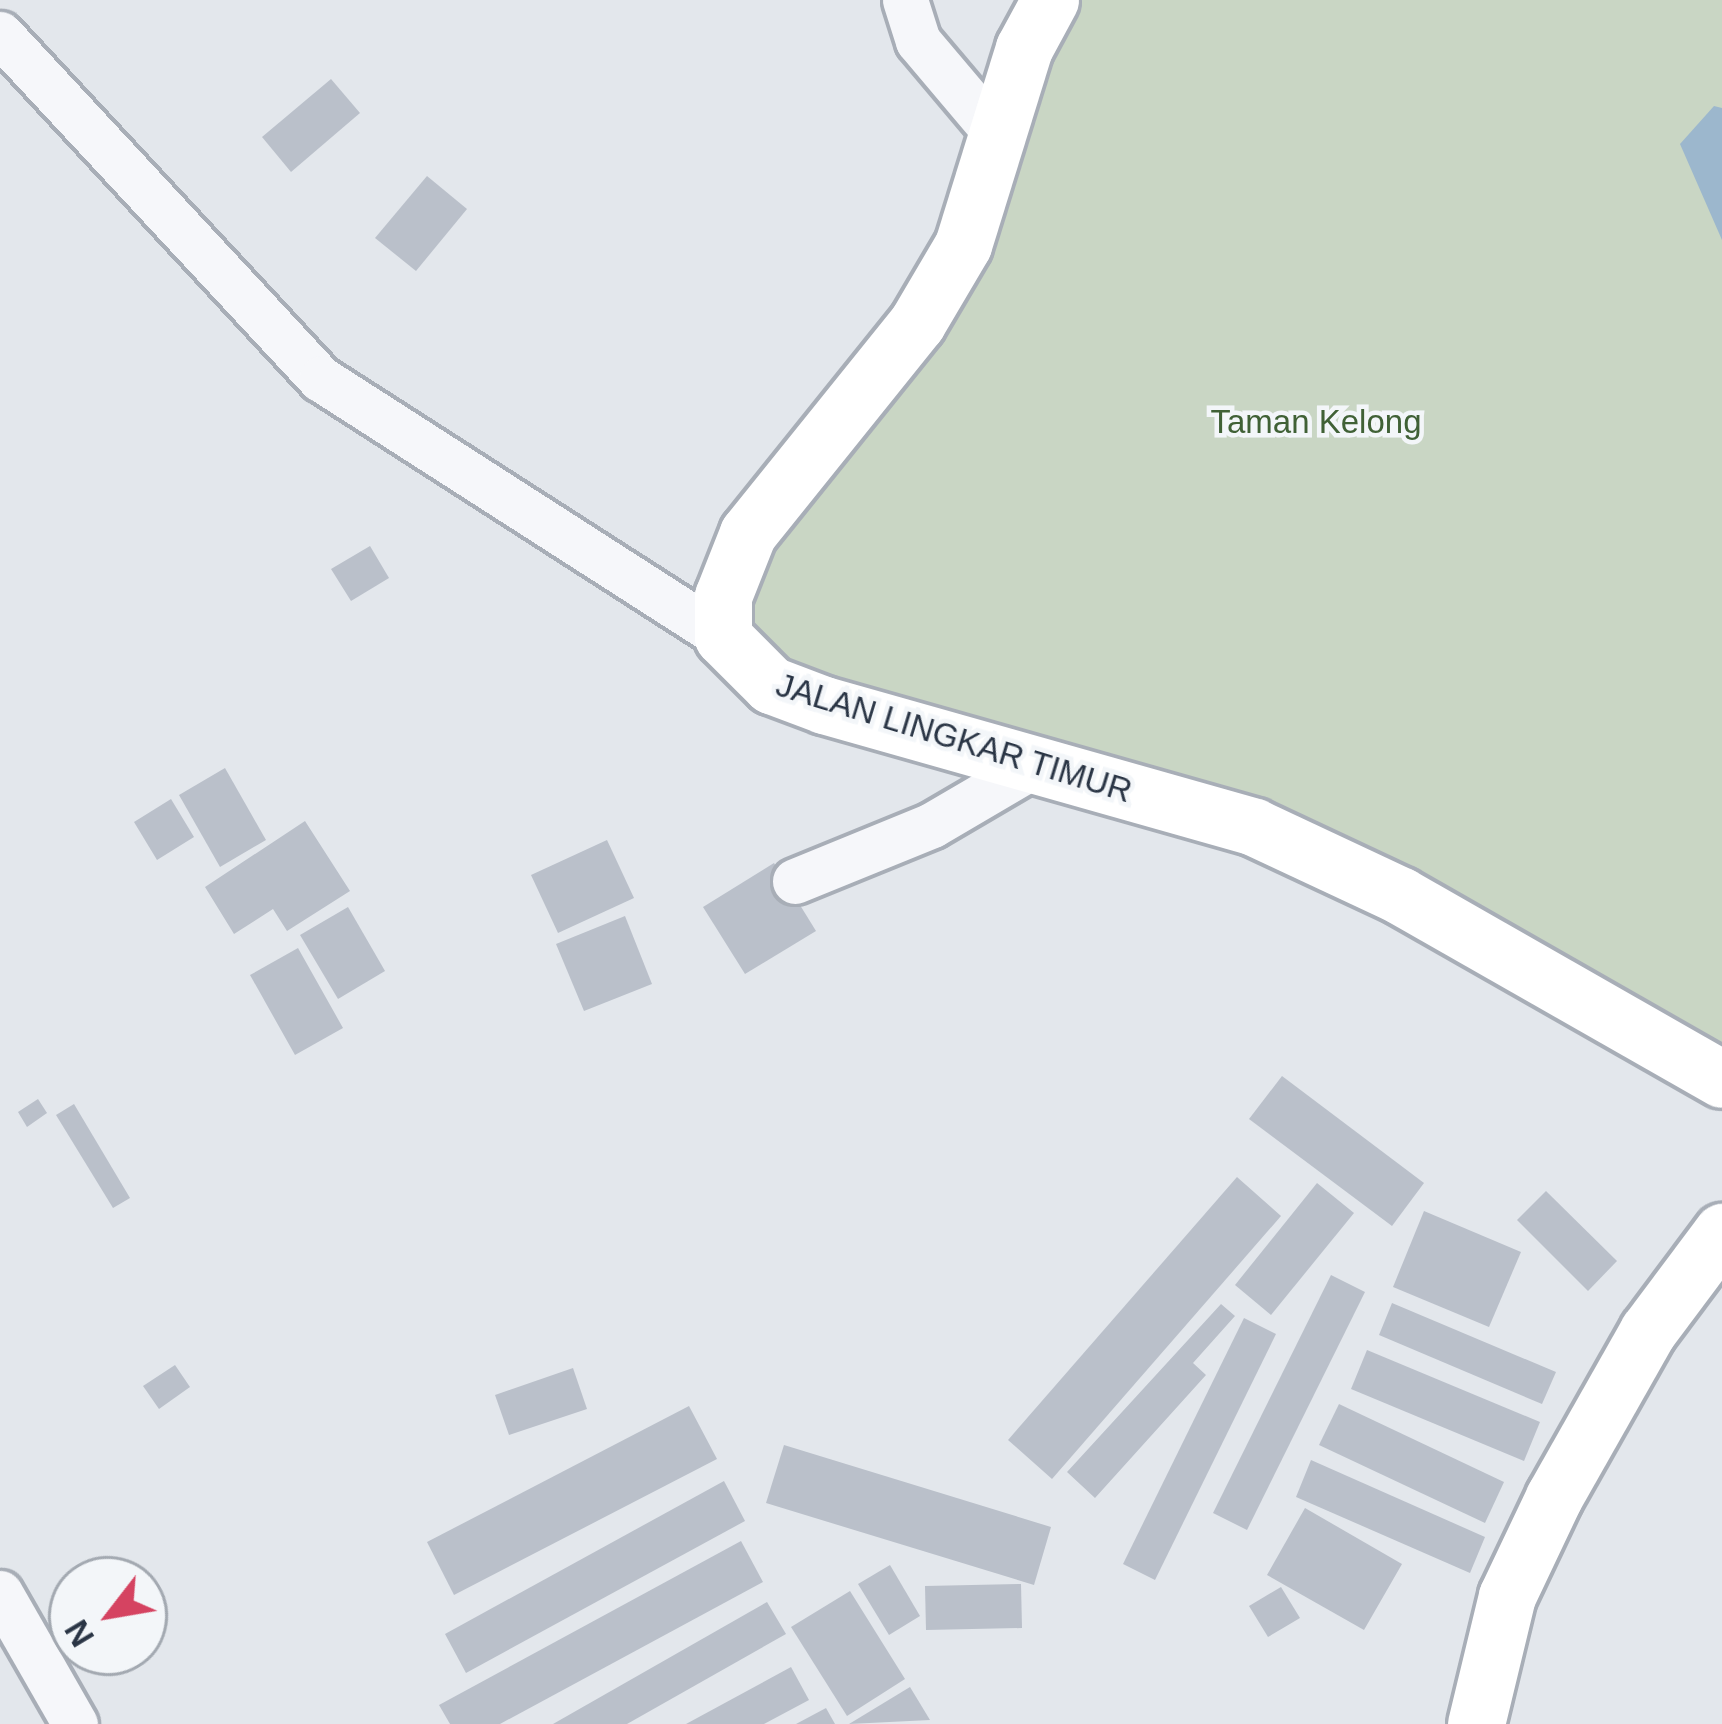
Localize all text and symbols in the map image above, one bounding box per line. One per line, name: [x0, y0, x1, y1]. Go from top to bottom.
park label: Taman Kelong: [1211, 402, 1421, 442]
street label: JALAN LINGKAR TIMUR: [771, 665, 1137, 811]
north arrow: [48, 1556, 168, 1676]
text: N: [57, 1614, 101, 1653]

